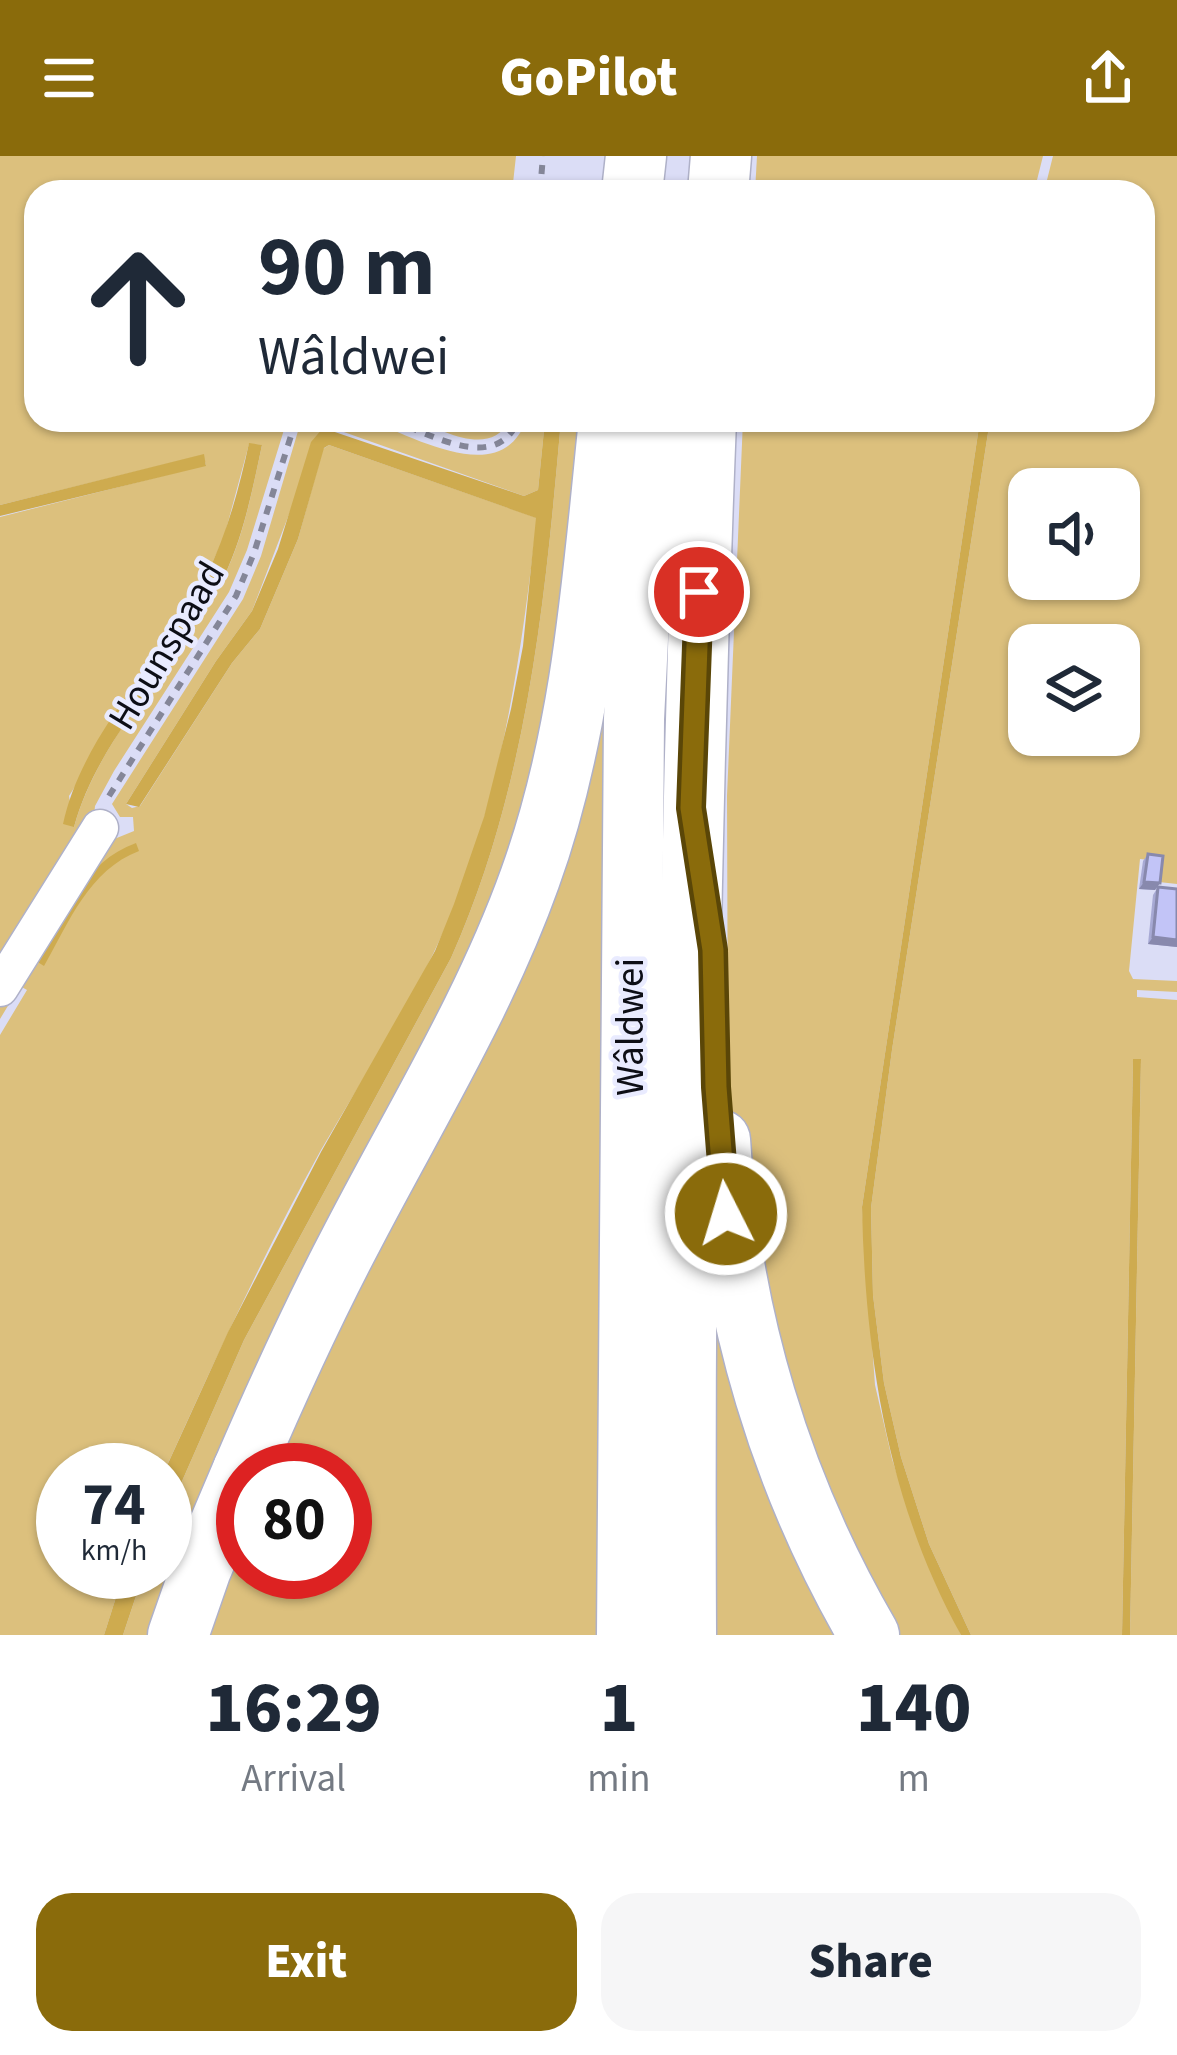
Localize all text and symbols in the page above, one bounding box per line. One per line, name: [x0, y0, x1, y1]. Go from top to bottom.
text: GoPilot: [499, 40, 678, 117]
icon: menu: [36, 45, 102, 111]
icon: share: [1075, 45, 1141, 111]
text: 90 m: [258, 208, 436, 328]
icon: ahead: [60, 228, 216, 384]
text: Wâldwei: [258, 319, 449, 396]
map controls: [1008, 468, 1140, 756]
button: sound: [1008, 468, 1140, 600]
pin: [648, 541, 750, 643]
street label: Hounspaad: [95, 551, 239, 741]
icon: arrive: [666, 559, 732, 625]
button: layers: [1008, 624, 1140, 756]
street label: Wâldwei: [603, 958, 659, 1096]
position arrow: [663, 1151, 789, 1277]
speed limit sign: 80: [216, 1443, 372, 1599]
text: 74: [82, 1463, 146, 1548]
text: km/h: [81, 1529, 147, 1572]
text: 16:29: [206, 1657, 382, 1760]
text: 1: [600, 1657, 638, 1760]
text: 140: [856, 1657, 971, 1760]
text: Arrival: [241, 1751, 346, 1807]
text: min: [587, 1751, 651, 1807]
text: m: [898, 1751, 930, 1807]
button: Exit: [36, 1893, 577, 2031]
button: Share: [601, 1893, 1141, 2031]

